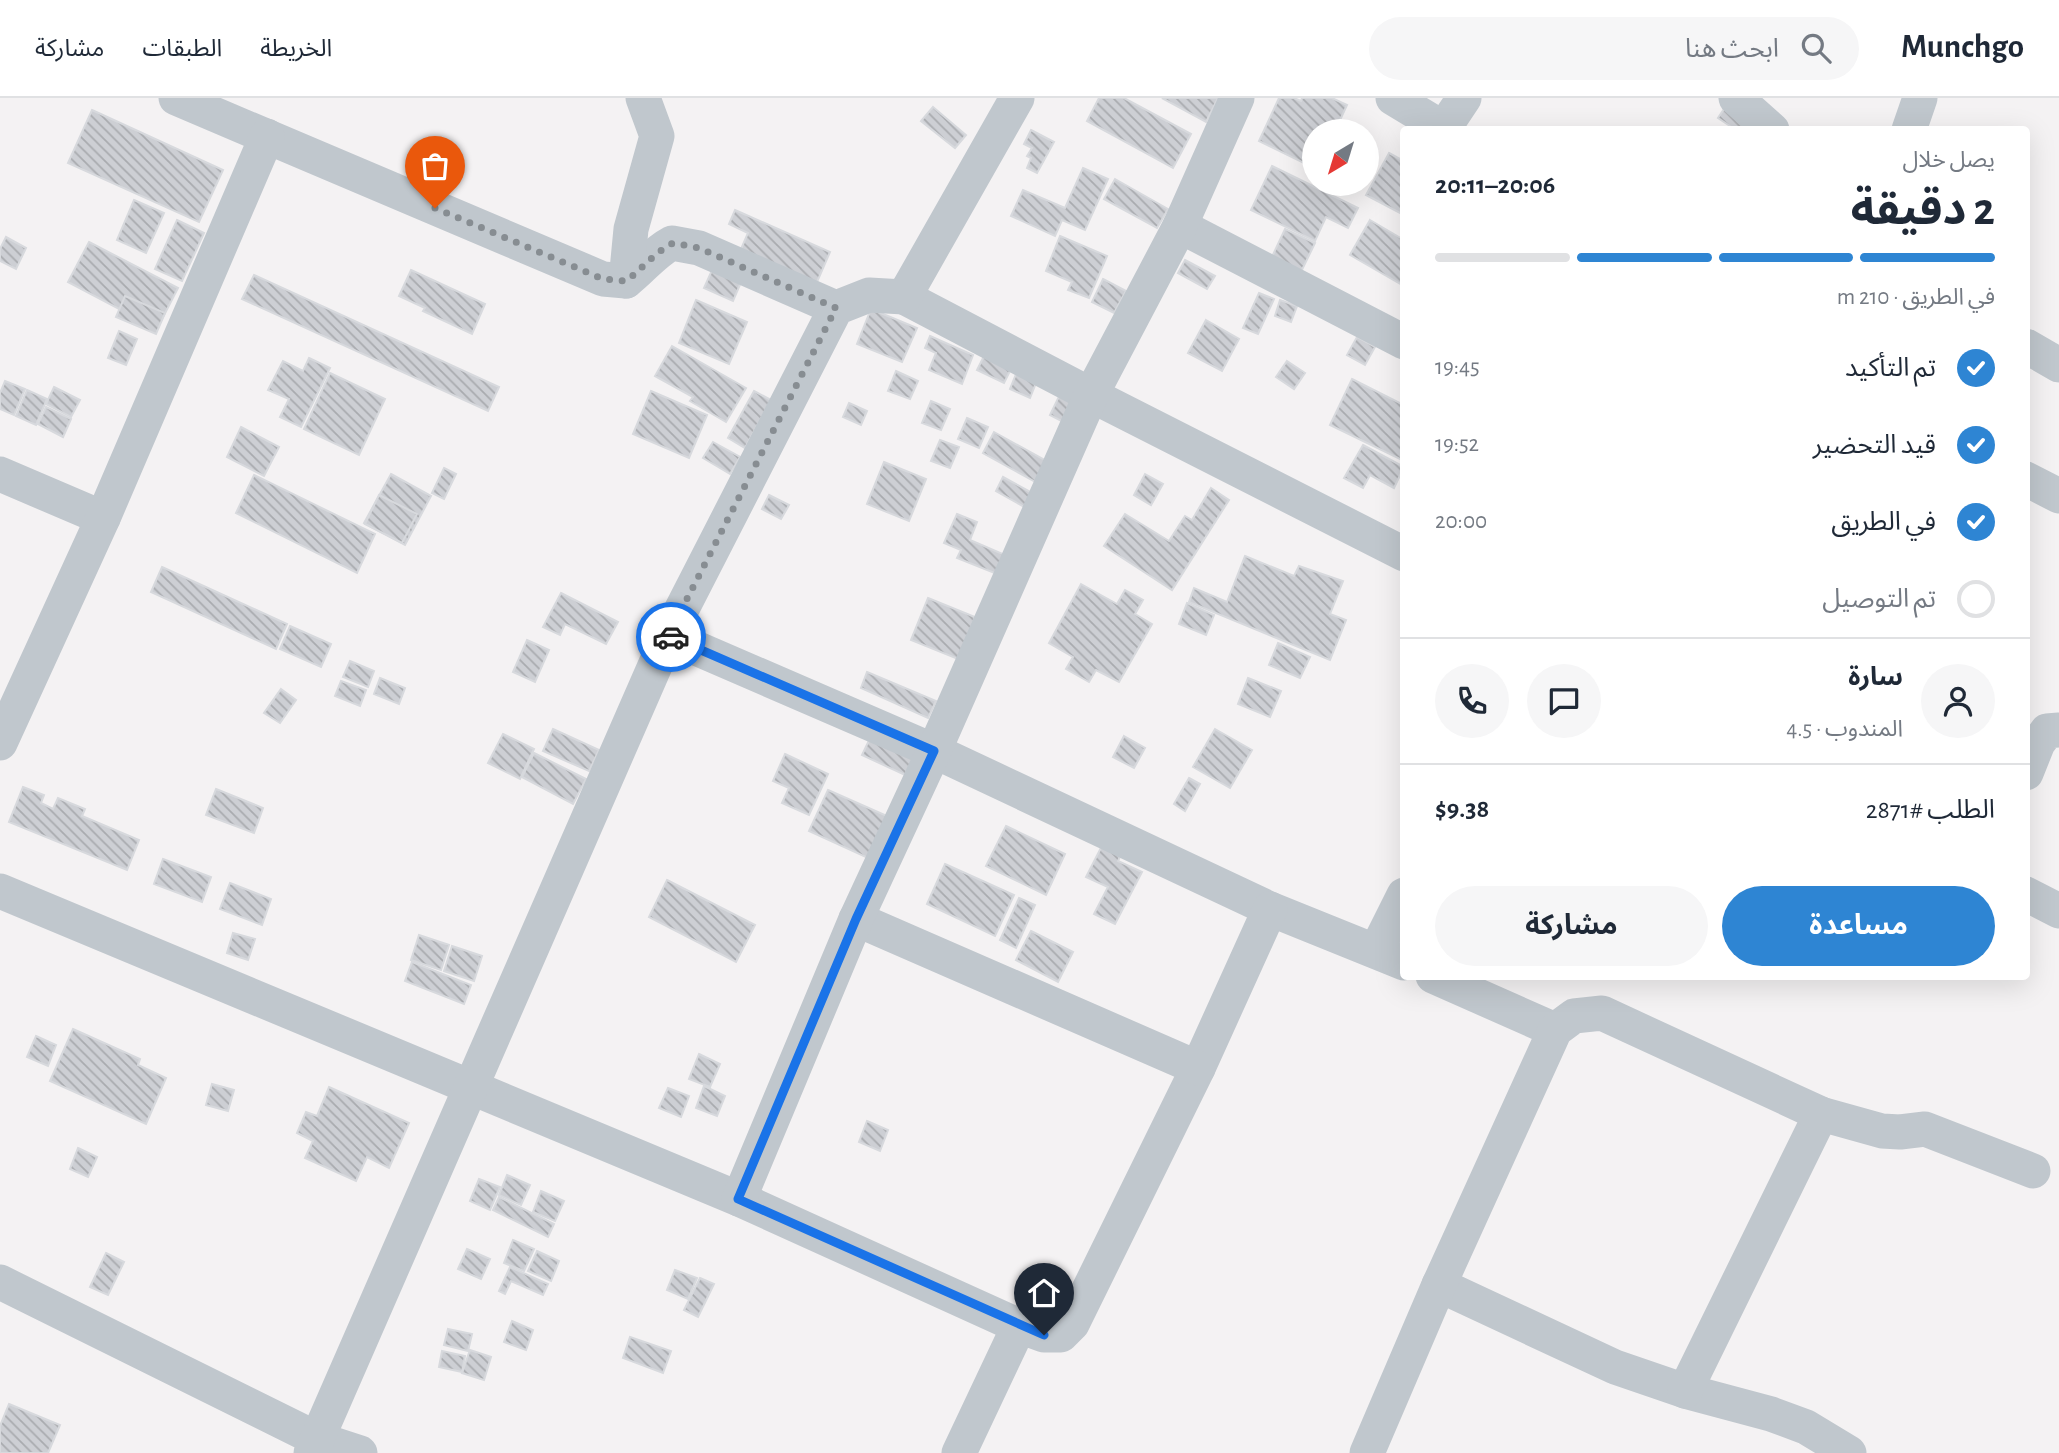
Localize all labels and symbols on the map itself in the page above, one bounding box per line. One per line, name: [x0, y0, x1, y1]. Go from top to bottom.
north arrow: [1302, 119, 1379, 196]
pin: [405, 136, 465, 208]
courier: [636, 602, 706, 672]
pin: [1014, 1263, 1074, 1335]

